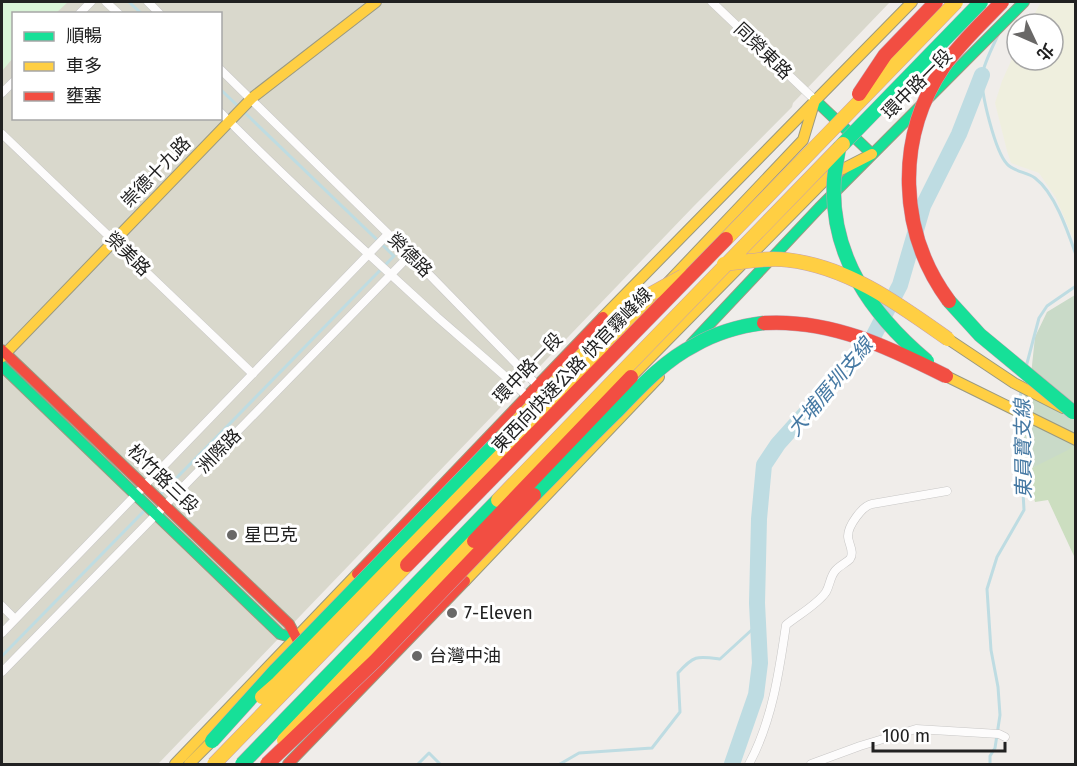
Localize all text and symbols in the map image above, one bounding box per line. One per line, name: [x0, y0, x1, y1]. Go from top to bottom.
legend: [12, 12, 222, 120]
north arrow: [1005, 12, 1065, 72]
street label: 同榮東路: [729, 18, 797, 84]
text: 順暢: [66, 25, 102, 47]
text: 北: [1033, 40, 1058, 64]
street label: 環中路一段: [877, 44, 957, 124]
text: 車多: [66, 55, 102, 77]
text: 壅塞: [66, 85, 102, 107]
street label: 崇德十九路: [117, 132, 195, 212]
street label: 榮美路: [101, 227, 155, 281]
street label: 榮德路: [383, 228, 437, 282]
street label: 東西向快速公路 快官霧峰線: [487, 283, 657, 457]
street label: 環中路一段: [489, 328, 567, 408]
water label: 大埔厝圳支線: [782, 332, 879, 441]
water label: 東員寶支線: [1010, 397, 1036, 499]
street label: 洲際路: [192, 424, 246, 478]
street label: 松竹路三段: [123, 440, 203, 518]
place label: 星巴克: [244, 524, 298, 546]
marker: 星巴克: [225, 528, 239, 542]
place label: 7-Eleven: [464, 602, 533, 624]
marker: 7-Eleven: [445, 606, 459, 620]
place label: 台灣中油: [429, 645, 501, 667]
marker: 台灣中油: [410, 649, 424, 663]
scale bar: [873, 715, 1005, 753]
text: 100 m: [882, 725, 930, 747]

